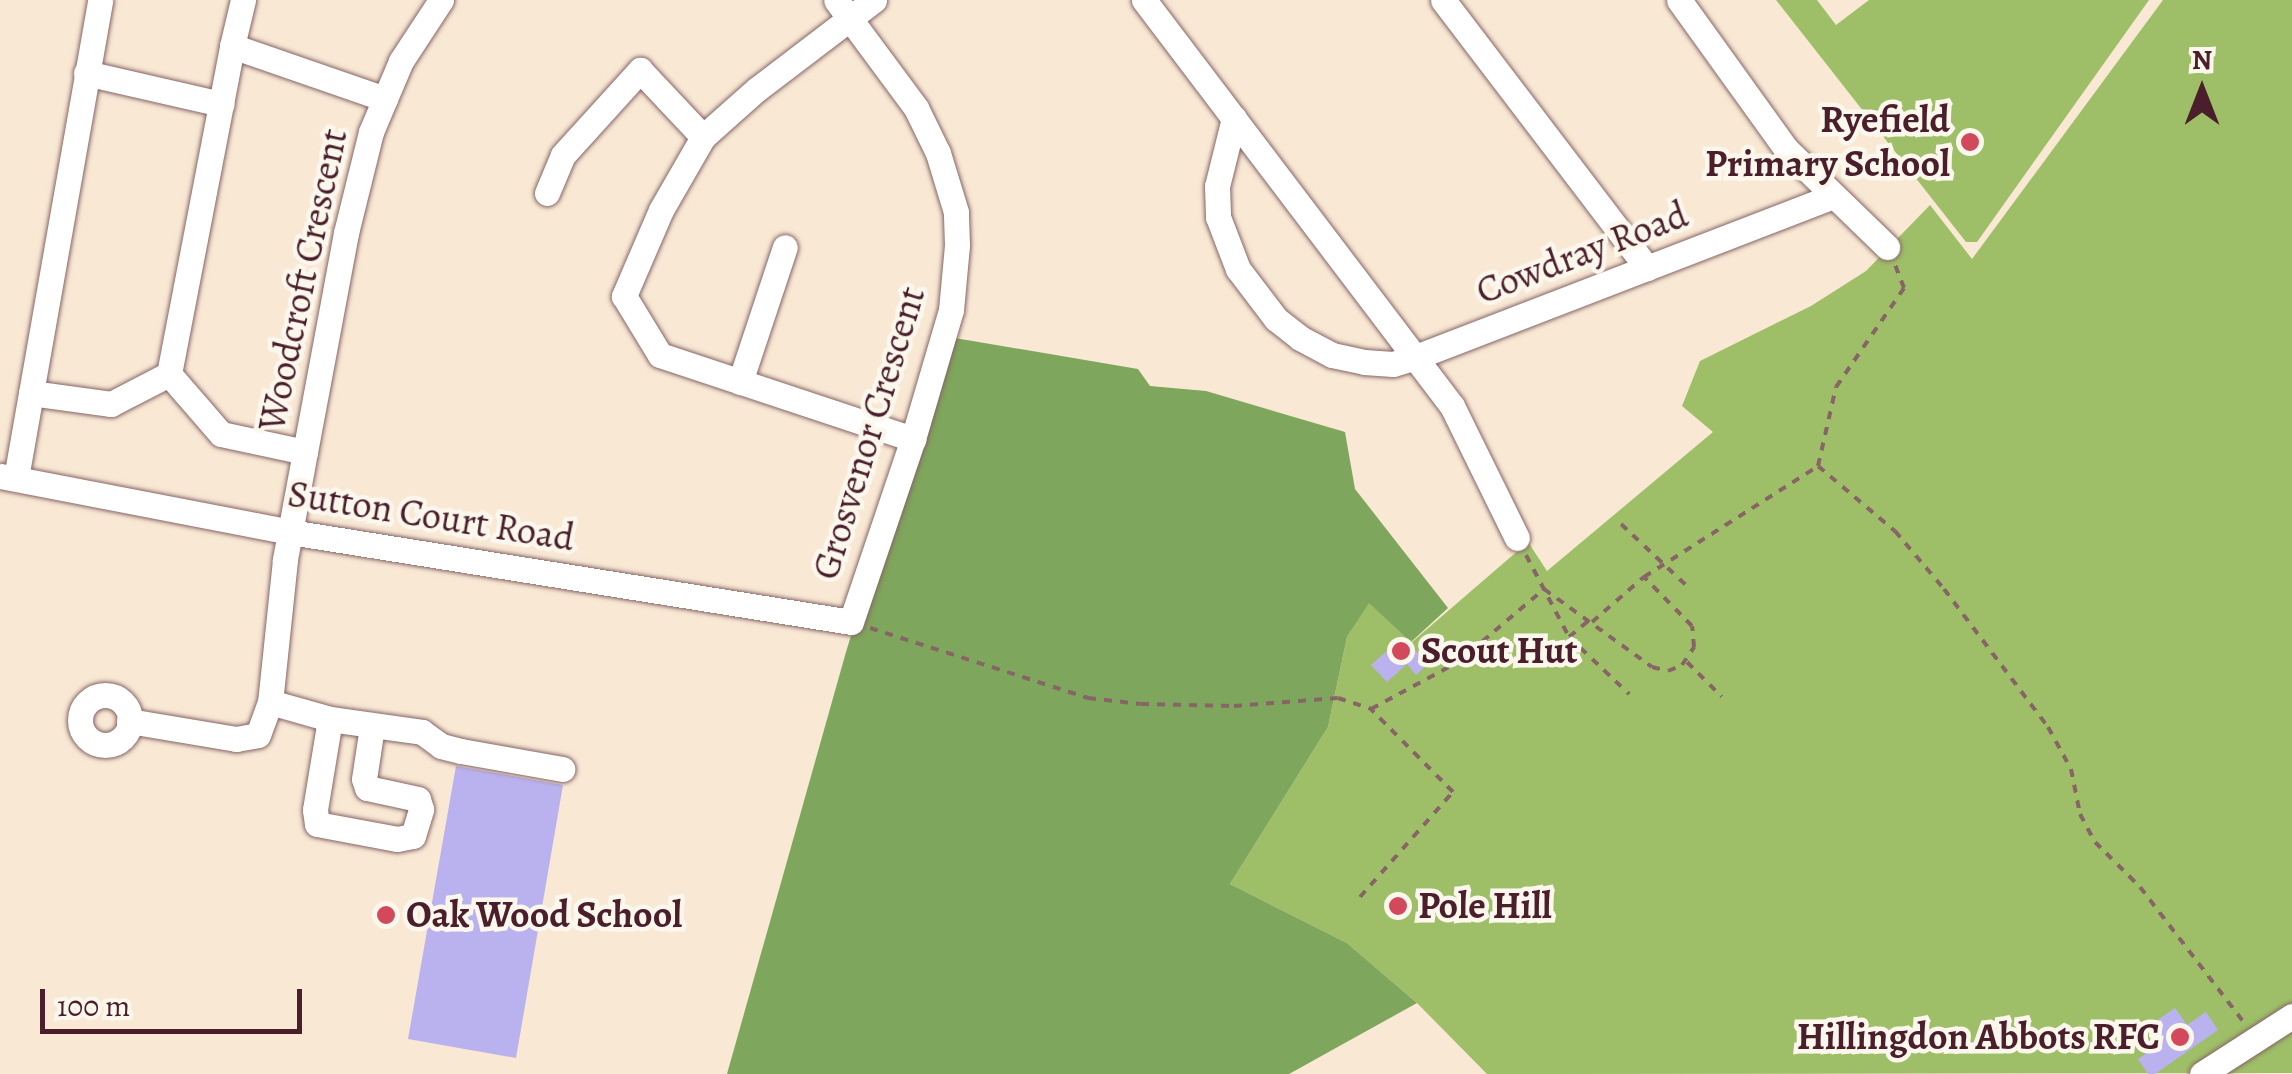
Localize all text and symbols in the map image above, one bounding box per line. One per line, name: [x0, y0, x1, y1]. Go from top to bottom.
north arrow: [2152, 40, 2252, 140]
text: N: [2192, 41, 2212, 79]
place label: Ryefield Primary School: [1705, 97, 1950, 186]
street label: Woodcroft Crescent: [249, 125, 357, 435]
marker: Ryefield Primary School: [1959, 131, 1981, 153]
street label: Cowdray Road: [1470, 192, 1694, 314]
street label: Grosvenor Crescent: [803, 281, 935, 585]
street label: Sutton Court Road: [285, 471, 577, 561]
place label: Scout Hut: [1421, 628, 1578, 674]
marker: Scout Hut: [1390, 640, 1412, 662]
place label: Pole Hill: [1418, 883, 1552, 929]
place label: Oak Wood School: [406, 892, 682, 938]
marker: Pole Hill: [1387, 895, 1409, 917]
marker: Oak Wood School: [375, 904, 397, 926]
scale bar: [45, 969, 308, 1031]
text: 100 m: [57, 986, 130, 1026]
place label: Hillingdon Abbots RFC: [1797, 1014, 2160, 1060]
marker: Hillingdon Abbots RFC: [2169, 1026, 2191, 1048]

